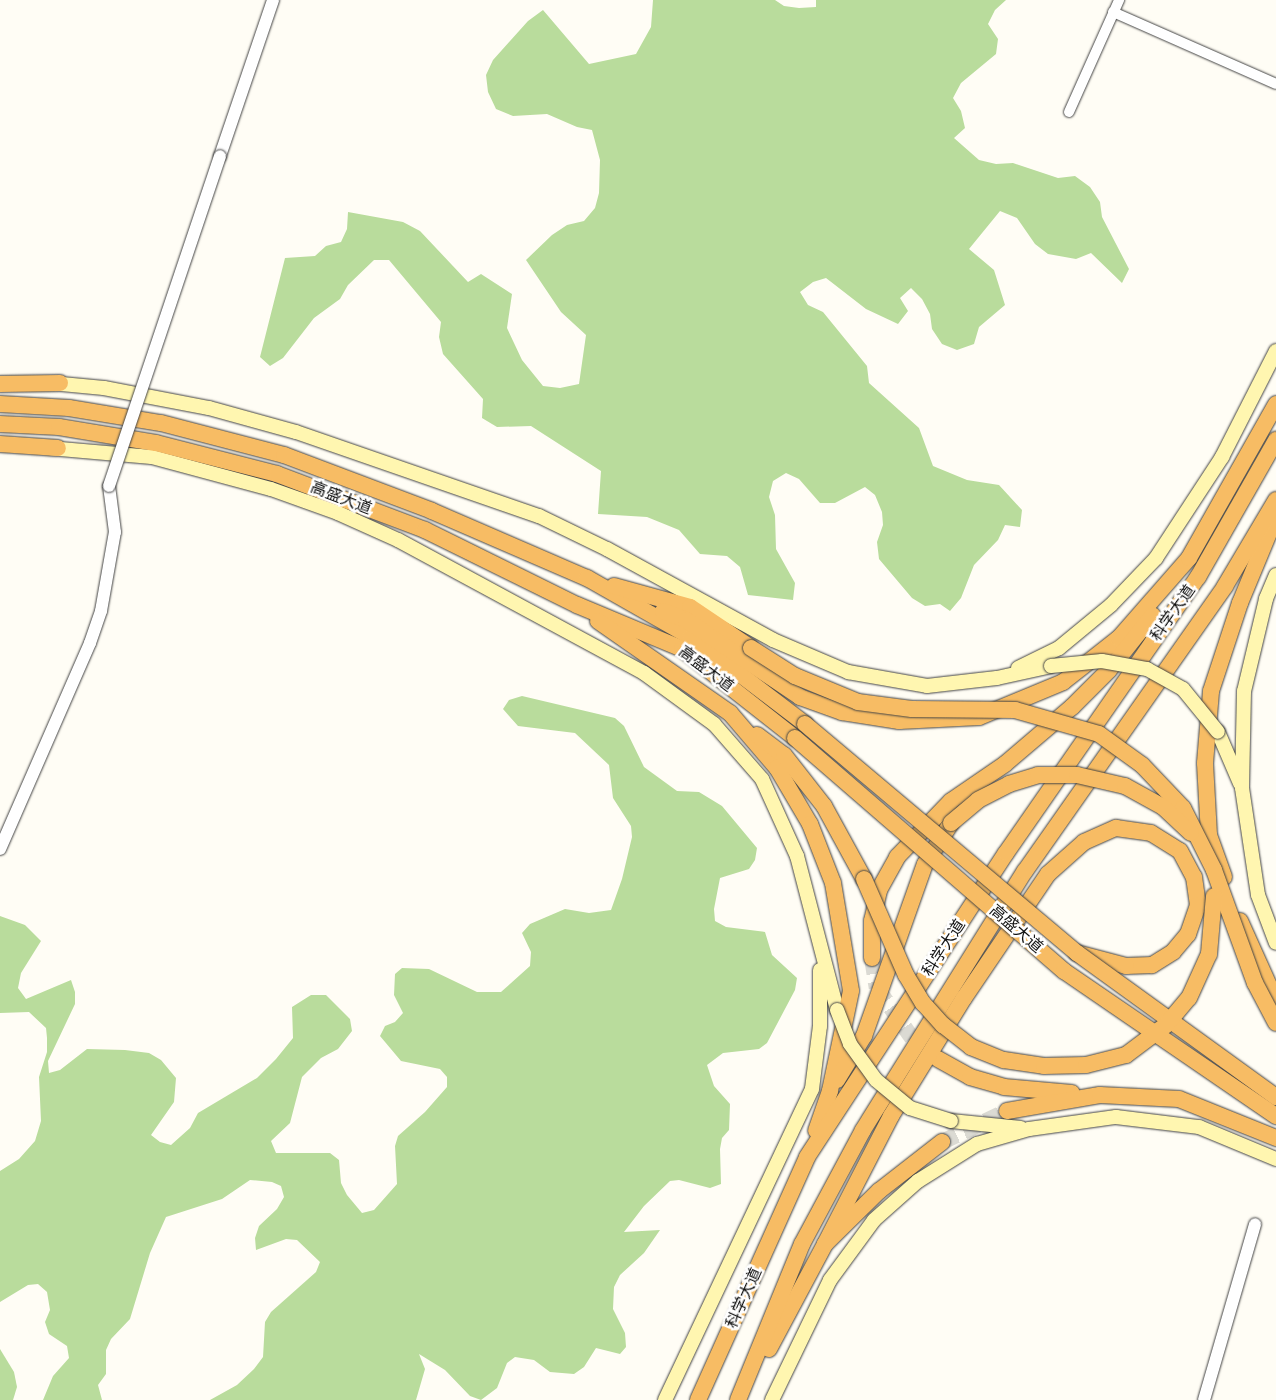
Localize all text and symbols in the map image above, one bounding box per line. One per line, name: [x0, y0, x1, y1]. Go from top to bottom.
street label: 高盛大道: [308, 478, 374, 518]
street label: 科学大道: [1147, 581, 1199, 645]
street label: 高盛大道: [675, 642, 737, 696]
street label: 高盛大道: [986, 901, 1046, 957]
street label: 科学大道: [919, 916, 969, 980]
street label: 科学大道: [722, 1265, 766, 1331]

